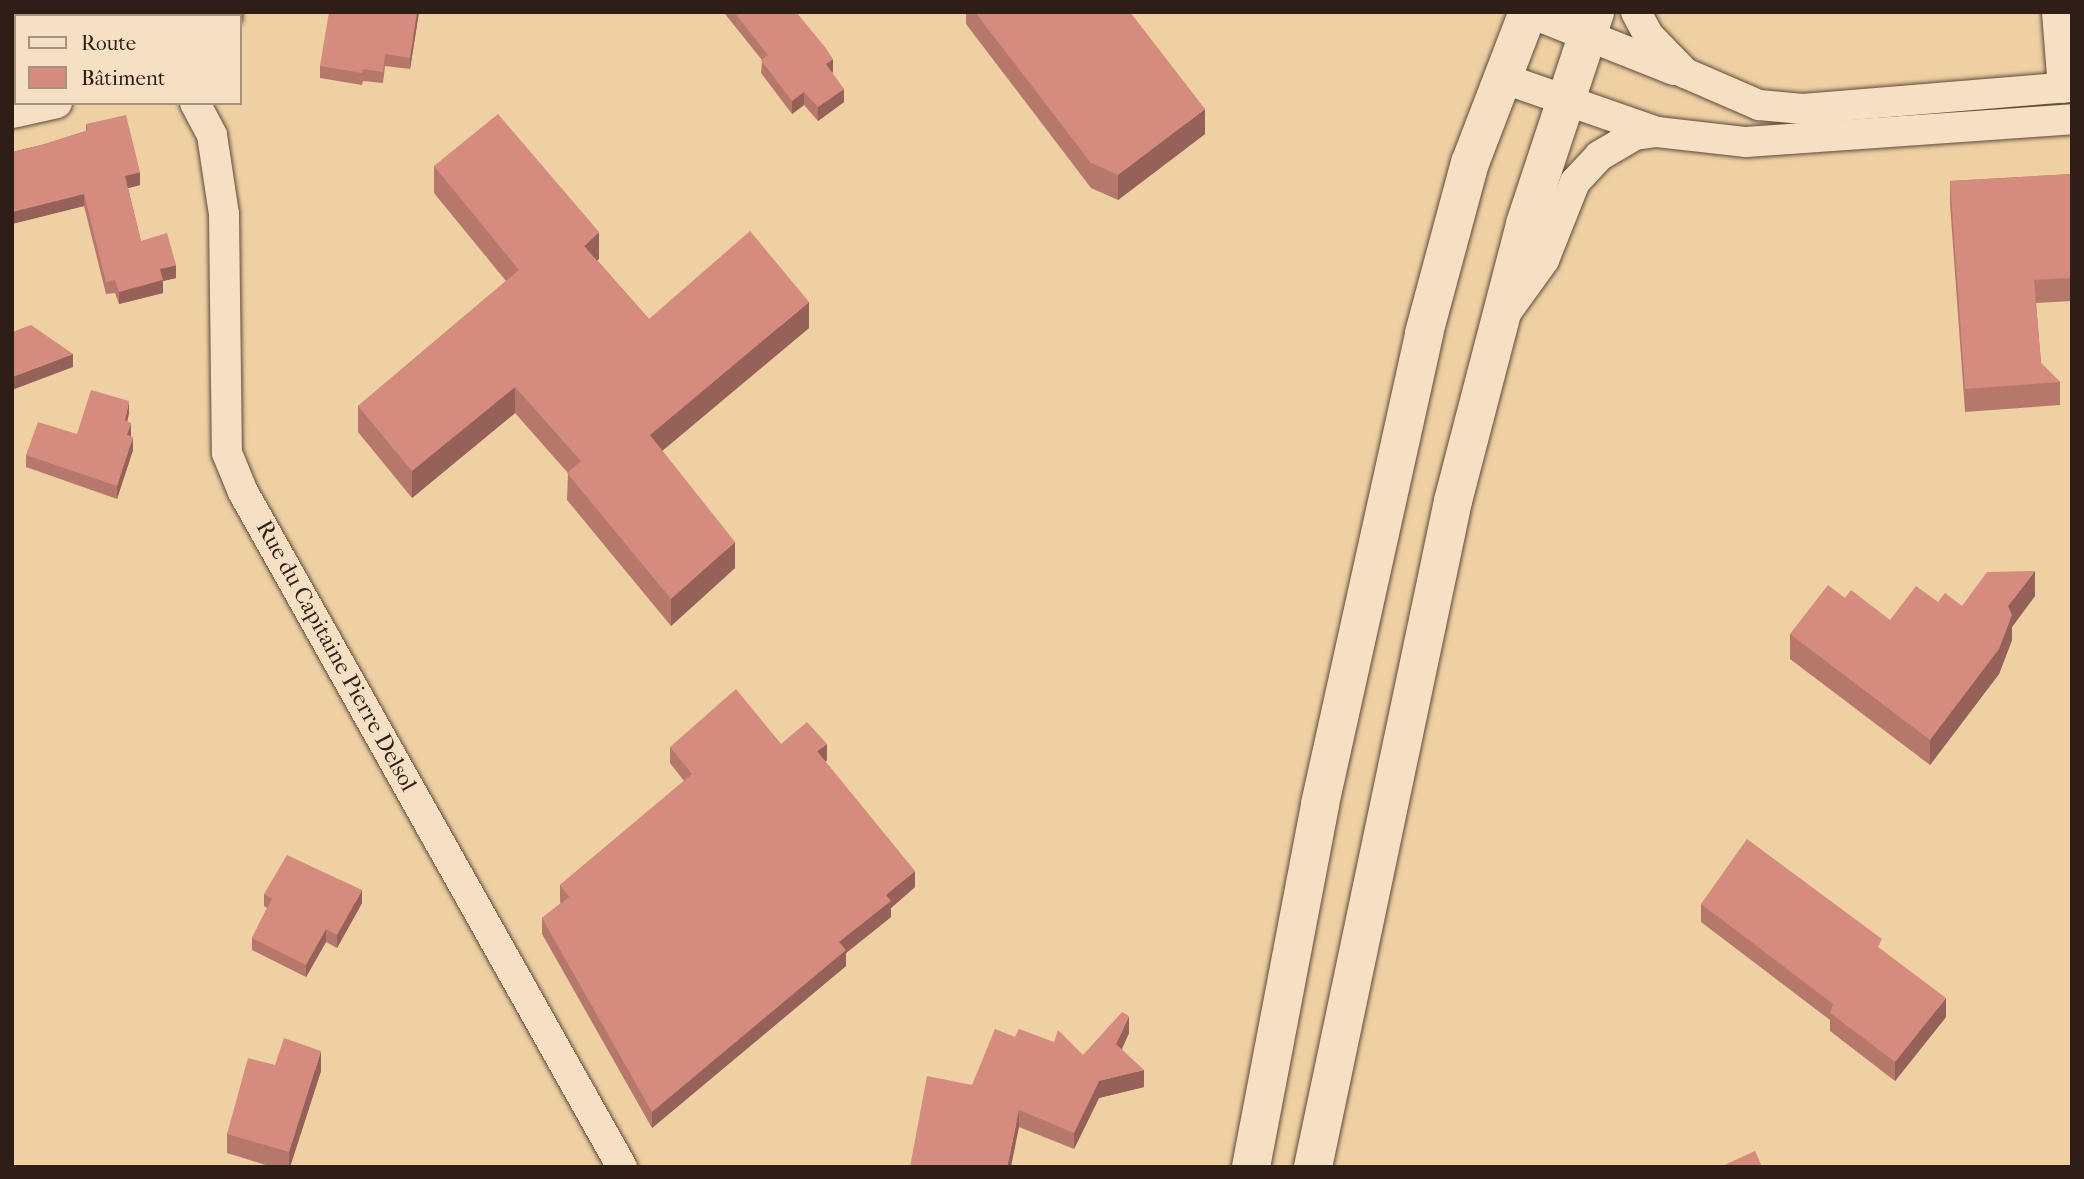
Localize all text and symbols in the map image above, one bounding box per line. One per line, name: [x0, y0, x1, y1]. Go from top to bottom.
legend: [14, 14, 242, 105]
text: Route: [81, 31, 136, 55]
text: Bâtiment: [81, 66, 165, 90]
street label: Rue du Capitaine Pierre Delsol: [250, 516, 422, 796]

